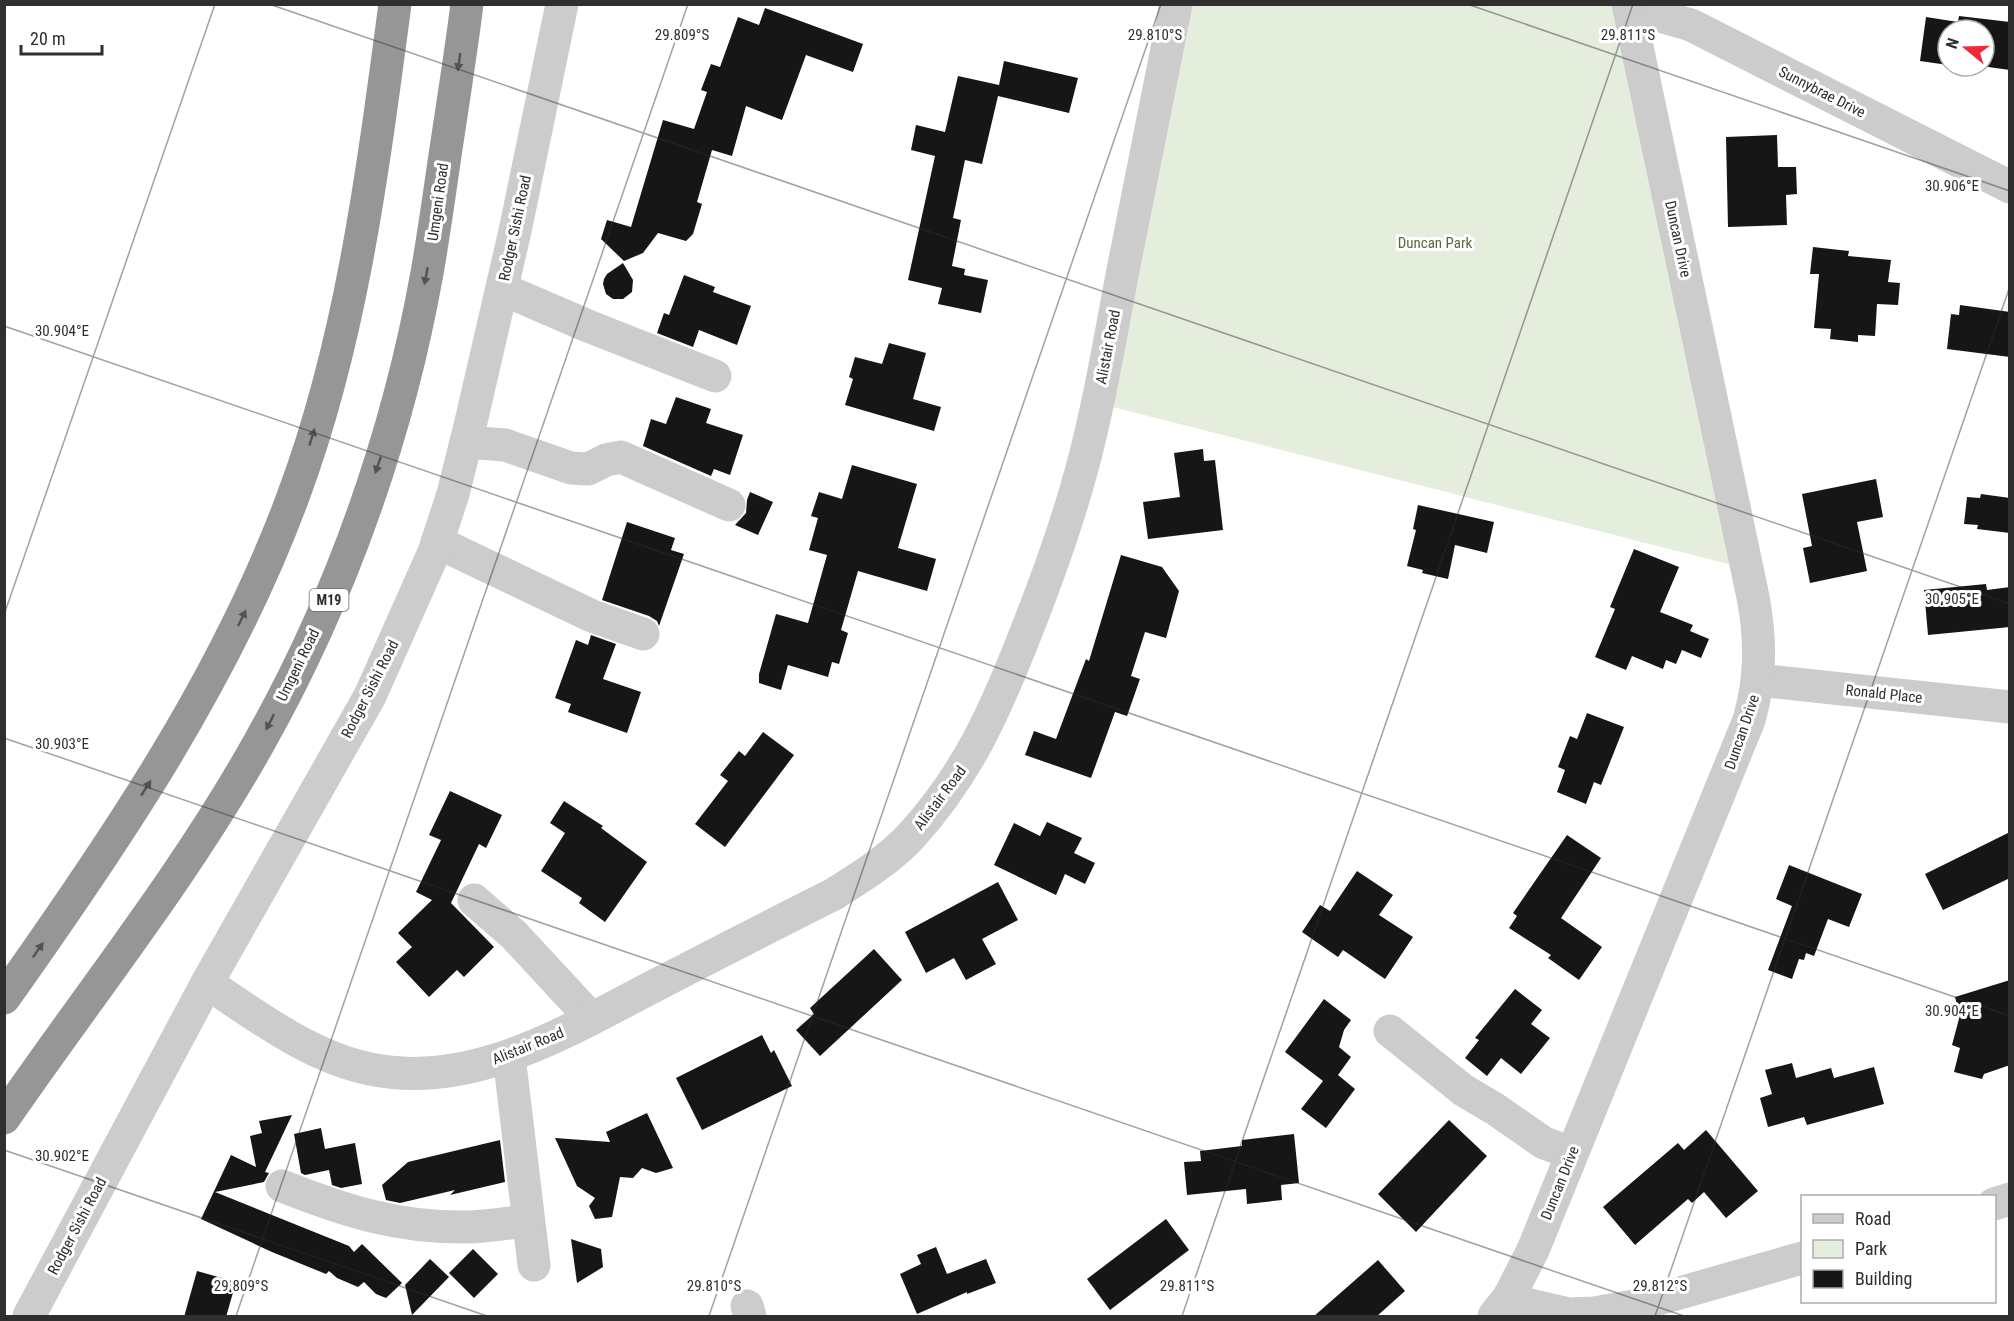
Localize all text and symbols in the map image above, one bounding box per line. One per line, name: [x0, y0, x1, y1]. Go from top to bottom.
scale bar: [21, 18, 102, 56]
north arrow: [1936, 18, 1996, 78]
text: 29.809°S: [655, 26, 709, 44]
text: 29.810°S: [1128, 26, 1182, 44]
text: 29.811°S: [1601, 26, 1655, 44]
text: 20 m: [30, 28, 65, 49]
text: N: [1942, 36, 1963, 51]
one-way arrow: [454, 53, 463, 72]
street label: Sunnybrae Drive: [1776, 62, 1868, 122]
street label: Umgeni Road: [424, 162, 452, 242]
street label: Rodger Sishi Road: [495, 173, 535, 283]
text: 30.906°E: [1925, 177, 1979, 195]
street label: Duncan Drive: [1661, 199, 1695, 279]
park label: Duncan Park: [1398, 234, 1473, 252]
one-way arrow: [421, 267, 430, 286]
street label: Alistair Road: [1092, 308, 1124, 386]
text: 30.904°E: [35, 322, 89, 340]
one-way arrow: [308, 428, 318, 446]
one-way arrow: [373, 456, 383, 474]
road number: M19: [310, 589, 348, 611]
text: 30.905°E: [1925, 590, 1979, 608]
one-way arrow: [237, 609, 246, 626]
street label: Umgeni Road: [273, 626, 323, 704]
street label: Rodger Sishi Road: [338, 637, 402, 741]
street label: Ronald Place: [1845, 681, 1923, 707]
street label: Duncan Drive: [1721, 692, 1763, 772]
one-way arrow: [265, 713, 275, 730]
text: 30.903°E: [35, 735, 89, 753]
street label: Alistair Road: [910, 762, 970, 834]
one-way arrow: [140, 780, 152, 796]
one-way arrow: [32, 943, 44, 959]
text: 30.904°E: [1925, 1002, 1979, 1020]
street label: Alistair Road: [490, 1023, 566, 1069]
street label: Duncan Drive: [1537, 1144, 1583, 1222]
text: 30.902°E: [35, 1147, 89, 1165]
street label: Rodger Sishi Road: [44, 1174, 110, 1278]
legend: [1801, 1195, 1996, 1303]
text: Road: [1855, 1208, 1891, 1229]
text: Park: [1855, 1238, 1887, 1259]
text: Building: [1855, 1268, 1912, 1289]
text: 29.809°S: [214, 1277, 268, 1295]
text: 29.810°S: [687, 1277, 741, 1295]
text: 29.811°S: [1160, 1277, 1214, 1295]
text: 29.812°S: [1633, 1277, 1687, 1295]

